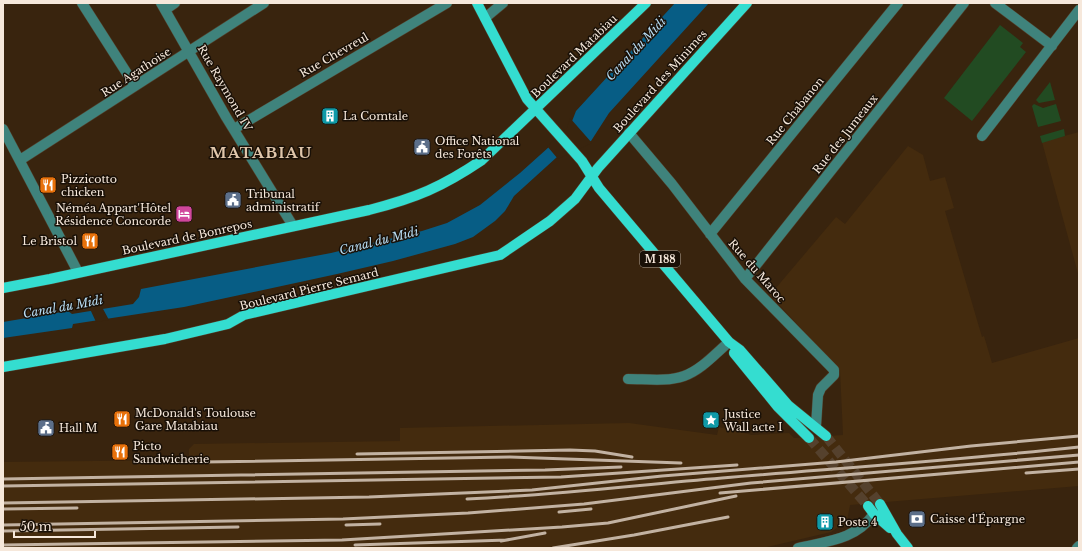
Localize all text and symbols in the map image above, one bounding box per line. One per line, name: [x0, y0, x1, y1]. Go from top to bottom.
street label: Boulevard Matabiau: [528, 11, 620, 101]
water label: Canal du Midi: [602, 13, 669, 83]
street label: Boulevard des Minimes: [610, 27, 710, 135]
street label: Rue Chevreul: [297, 29, 371, 80]
street label: Rue Raymond IV: [195, 42, 256, 134]
street label: Rue Agathoise: [99, 44, 173, 100]
street label: Rue Chabanon: [763, 74, 827, 148]
street label: Rue des Jumeaux: [810, 91, 881, 177]
building icon: La Comtale: [320, 106, 340, 126]
place label: La Comtale: [343, 109, 408, 123]
place label: Office National des Forêts: [435, 134, 520, 161]
public building icon: Office National des Forêts: [412, 137, 432, 157]
district label: MATABIAU: [210, 143, 312, 162]
place label: Pizzicotto chicken: [61, 172, 117, 199]
restaurant icon: Pizzicotto chicken: [38, 175, 58, 195]
place label: Tribunal administratif: [246, 187, 321, 214]
public building icon: Tribunal administratif: [223, 190, 243, 210]
place label: Néméa Appart'Hôtel Résidence Concorde: [55, 201, 171, 228]
hotel icon: Néméa Appart'Hôtel Résidence Concorde: [174, 204, 194, 224]
street label: Boulevard de Bonrepos: [121, 216, 253, 258]
water label: Canal du Midi: [338, 223, 421, 258]
restaurant icon: Le Bristol: [80, 231, 100, 251]
place label: Le Bristol: [22, 234, 77, 248]
street label: Rue du Maroc: [726, 236, 789, 306]
road number: M 188: [640, 251, 680, 267]
street label: Boulevard Pierre Semard: [238, 265, 380, 313]
water label: Canal du Midi: [22, 292, 105, 321]
place label: McDonald's Toulouse Gare Matabiau: [135, 406, 256, 433]
place label: Justice Wall acte I: [722, 407, 783, 434]
restaurant icon: McDonald's Toulouse Gare Matabiau: [112, 409, 132, 429]
place icon: Justice Wall acte I: [701, 410, 721, 430]
public building icon: Hall M: [36, 418, 56, 438]
place label: Hall M: [59, 421, 98, 435]
place label: Picto Sandwicherie: [133, 439, 209, 466]
restaurant icon: Picto Sandwicherie: [110, 442, 130, 462]
bank icon: Caisse d'Épargne: [907, 509, 927, 529]
building icon: Poste 4: [815, 512, 835, 532]
place label: Caisse d'Épargne: [930, 512, 1025, 526]
scale bar: [14, 513, 95, 539]
place label: Poste 4: [838, 515, 877, 529]
text: 50 m: [20, 519, 52, 534]

